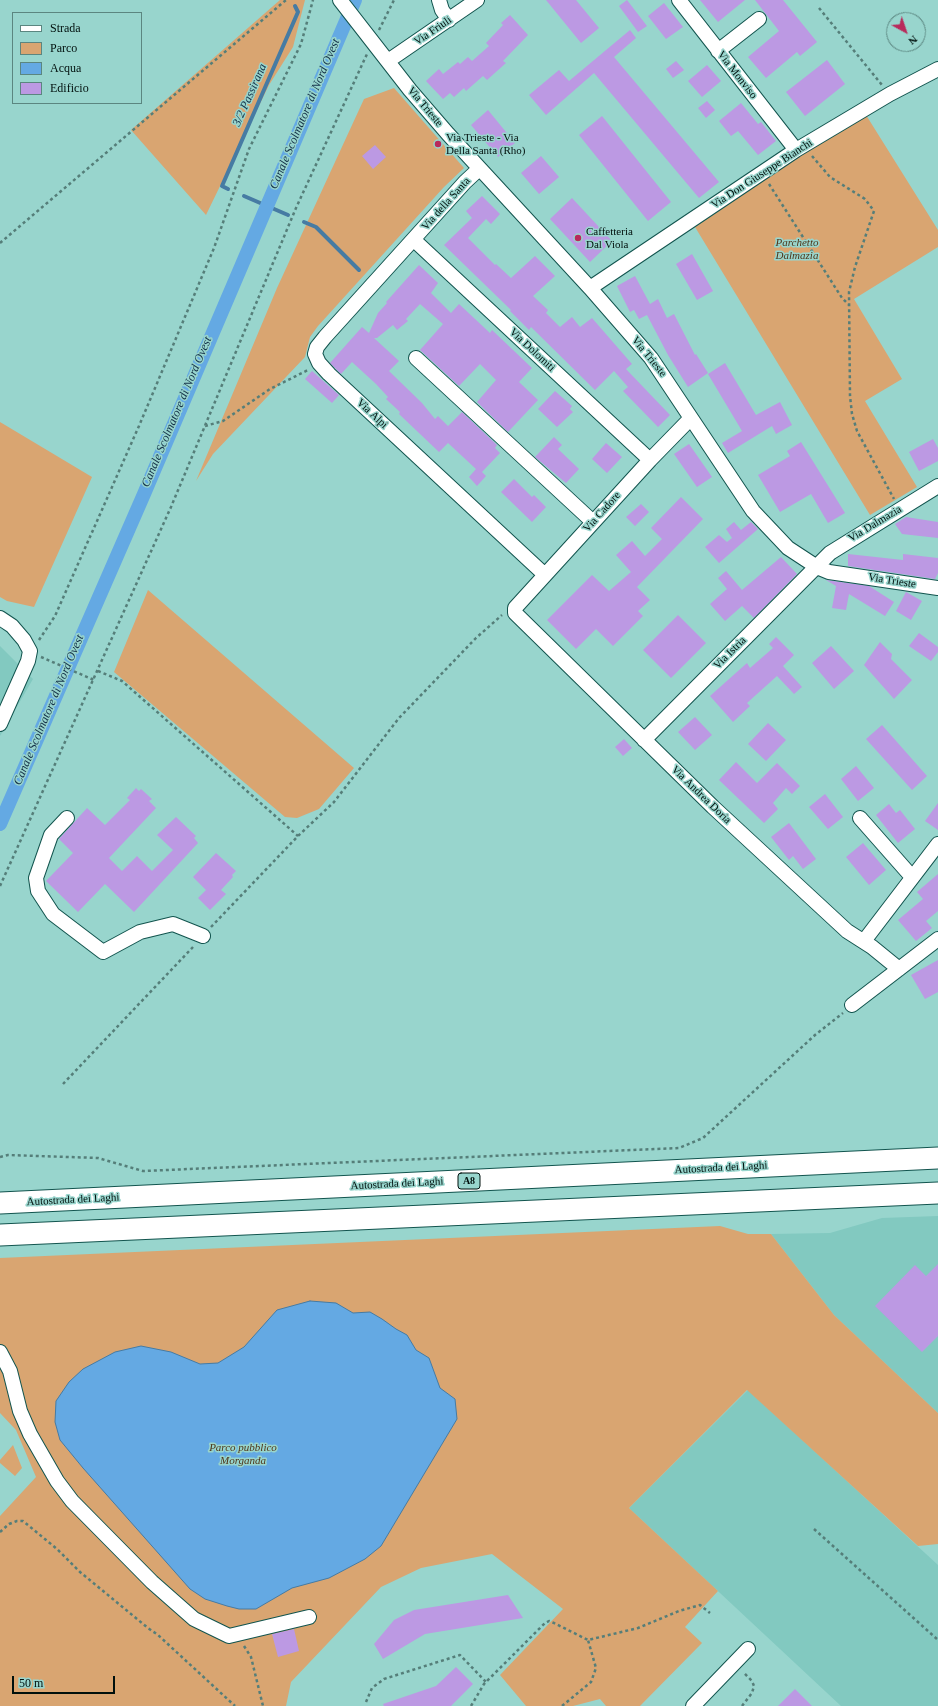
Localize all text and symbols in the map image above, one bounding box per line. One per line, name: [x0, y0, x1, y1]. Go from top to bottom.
legend: [12, 12, 142, 104]
north arrow: [886, 12, 926, 52]
street label: Via Friuli: [412, 14, 454, 48]
text: Strada: [50, 21, 81, 35]
text: N: [906, 33, 920, 48]
water label: Canale Scolmatore di Nord Ovest: [267, 37, 343, 191]
text: Parco: [50, 41, 77, 55]
street label: Via Monviso: [714, 48, 760, 102]
text: Acqua: [50, 61, 81, 75]
water label: 3/2 Passirana: [230, 61, 270, 129]
text: Edificio: [50, 81, 89, 95]
street label: Via Trieste: [404, 84, 446, 130]
place label: Via Trieste - Via Della Santa (Rho): [446, 131, 525, 157]
street label: Via Don Giuseppe Bianchi: [709, 136, 815, 212]
marker: Via Trieste - Via Della Santa (Rho): [433, 139, 443, 149]
street label: Via della Santa: [419, 175, 473, 233]
place label: Caffetteria Dal Viola: [586, 225, 633, 251]
marker: Caffetteria Dal Viola: [573, 233, 583, 243]
park label: Parchetto Dalmazia: [776, 236, 818, 262]
street label: Via Dolomiti: [506, 325, 558, 375]
street label: Via Trieste: [629, 334, 669, 380]
water label: Canale Scolmatore di Nord Ovest: [139, 335, 215, 489]
street label: Via Alpi: [354, 396, 390, 432]
street label: Via Cadore: [580, 489, 624, 535]
street label: Via Dalmazia: [846, 503, 904, 545]
street label: Via Trieste: [867, 571, 917, 591]
water label: Canale Scolmatore di Nord Ovest: [11, 633, 87, 787]
street label: Via Istria: [711, 634, 749, 672]
street label: Via Andrea Doria: [668, 763, 734, 827]
street label: Autostrada dei Laghi: [674, 1159, 768, 1177]
road number: A8: [458, 1173, 480, 1189]
street label: Autostrada dei Laghi: [350, 1175, 444, 1193]
street label: Autostrada dei Laghi: [26, 1191, 120, 1209]
park label: Parco pubblico Morganda: [209, 1441, 277, 1467]
scale bar: [14, 1668, 117, 1694]
text: 50 m: [19, 1676, 43, 1690]

